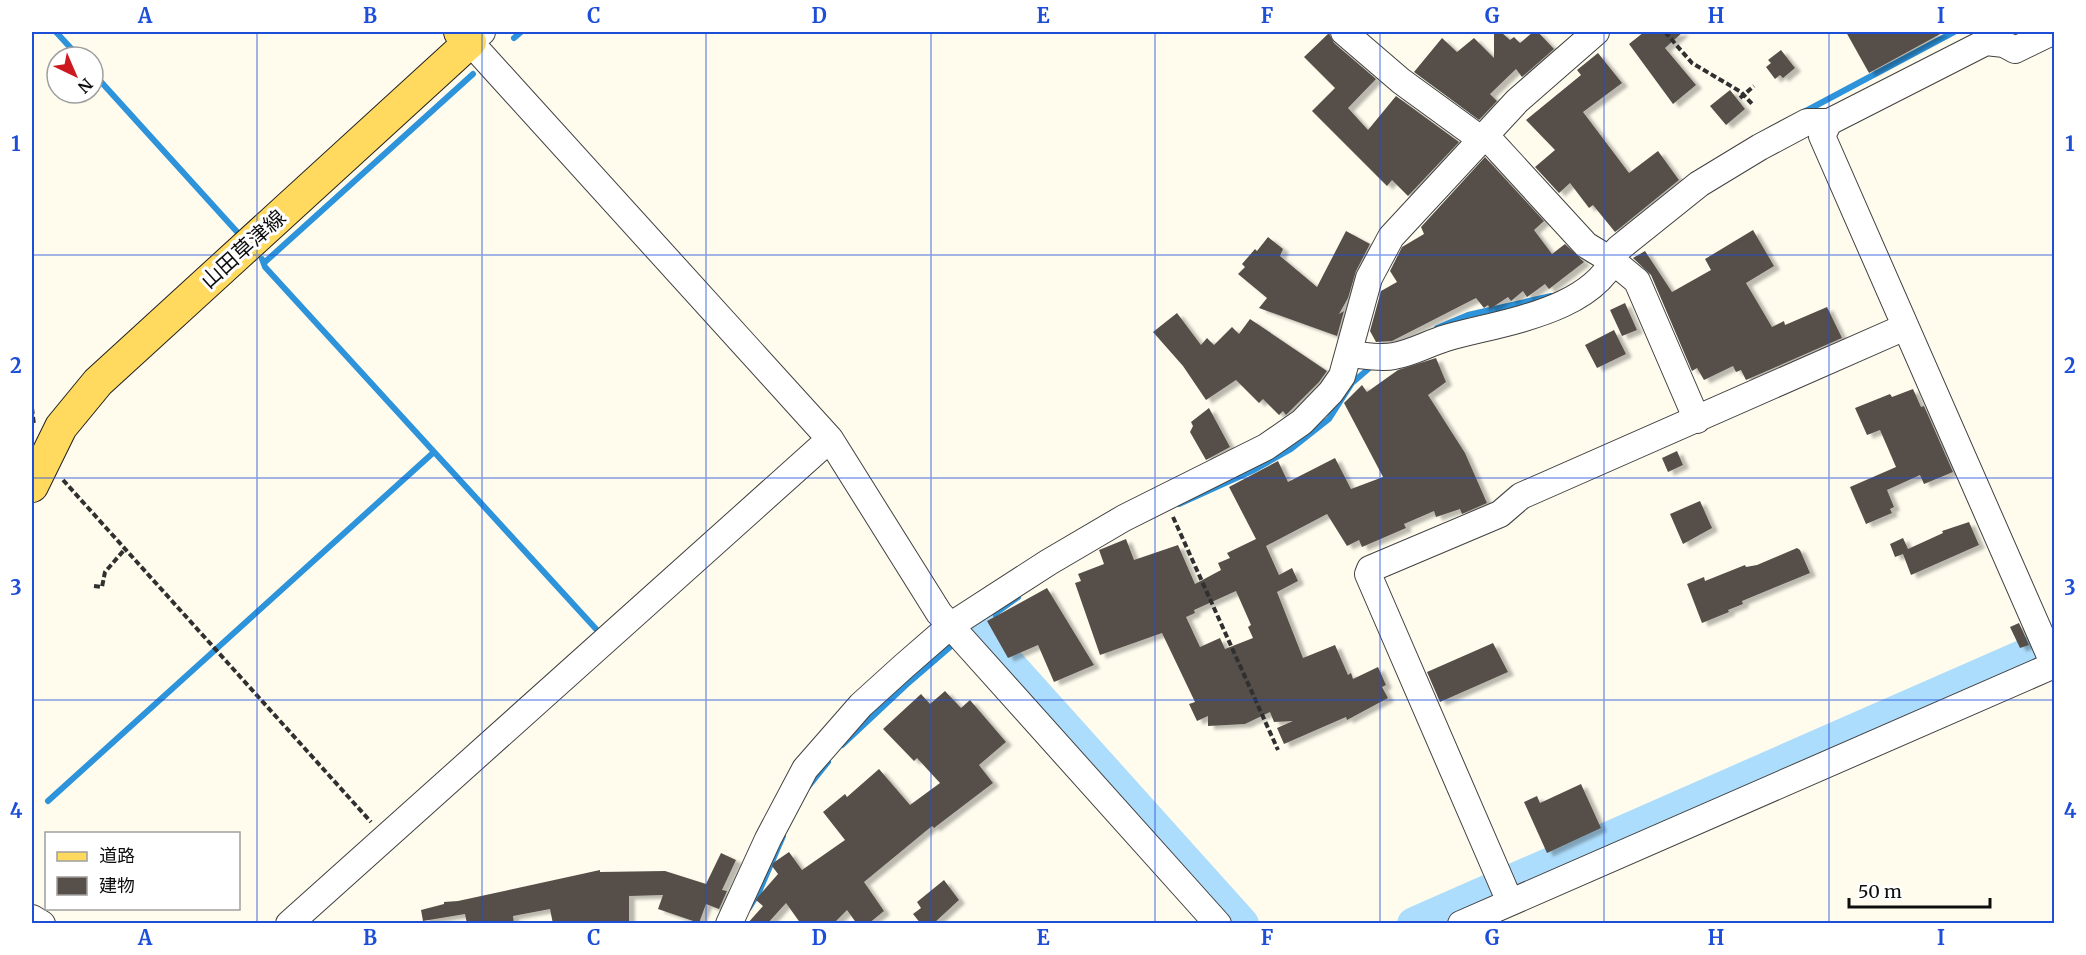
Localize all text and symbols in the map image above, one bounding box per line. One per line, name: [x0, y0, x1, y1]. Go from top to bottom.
text: A: [137, 3, 153, 28]
text: B: [363, 3, 377, 28]
text: C: [587, 3, 601, 28]
text: D: [811, 3, 827, 28]
text: E: [1036, 3, 1050, 28]
text: F: [1261, 3, 1274, 28]
text: G: [1485, 3, 1500, 28]
text: H: [1708, 3, 1724, 28]
text: I: [1937, 3, 1945, 28]
north arrow: [45, 45, 105, 105]
text: N: [74, 74, 97, 98]
text: 1: [11, 131, 21, 156]
text: 1: [2065, 131, 2075, 156]
street label: 山田草津線: [195, 204, 291, 294]
text: 2: [10, 353, 22, 378]
text: 2: [2064, 353, 2076, 378]
text: 3: [10, 575, 22, 600]
text: 3: [2064, 575, 2076, 600]
text: 4: [10, 798, 23, 823]
text: 4: [2064, 798, 2077, 823]
legend: [45, 832, 240, 910]
text: 道路: [99, 844, 135, 867]
scale bar: [1849, 871, 1990, 909]
text: 建物: [99, 874, 135, 897]
text: 50 m: [1858, 880, 1902, 903]
text: A: [137, 925, 153, 950]
text: B: [363, 925, 377, 950]
text: C: [587, 925, 601, 950]
text: D: [811, 925, 827, 950]
text: E: [1036, 925, 1050, 950]
text: F: [1261, 925, 1274, 950]
text: G: [1485, 925, 1500, 950]
text: H: [1708, 925, 1724, 950]
text: I: [1937, 925, 1945, 950]

